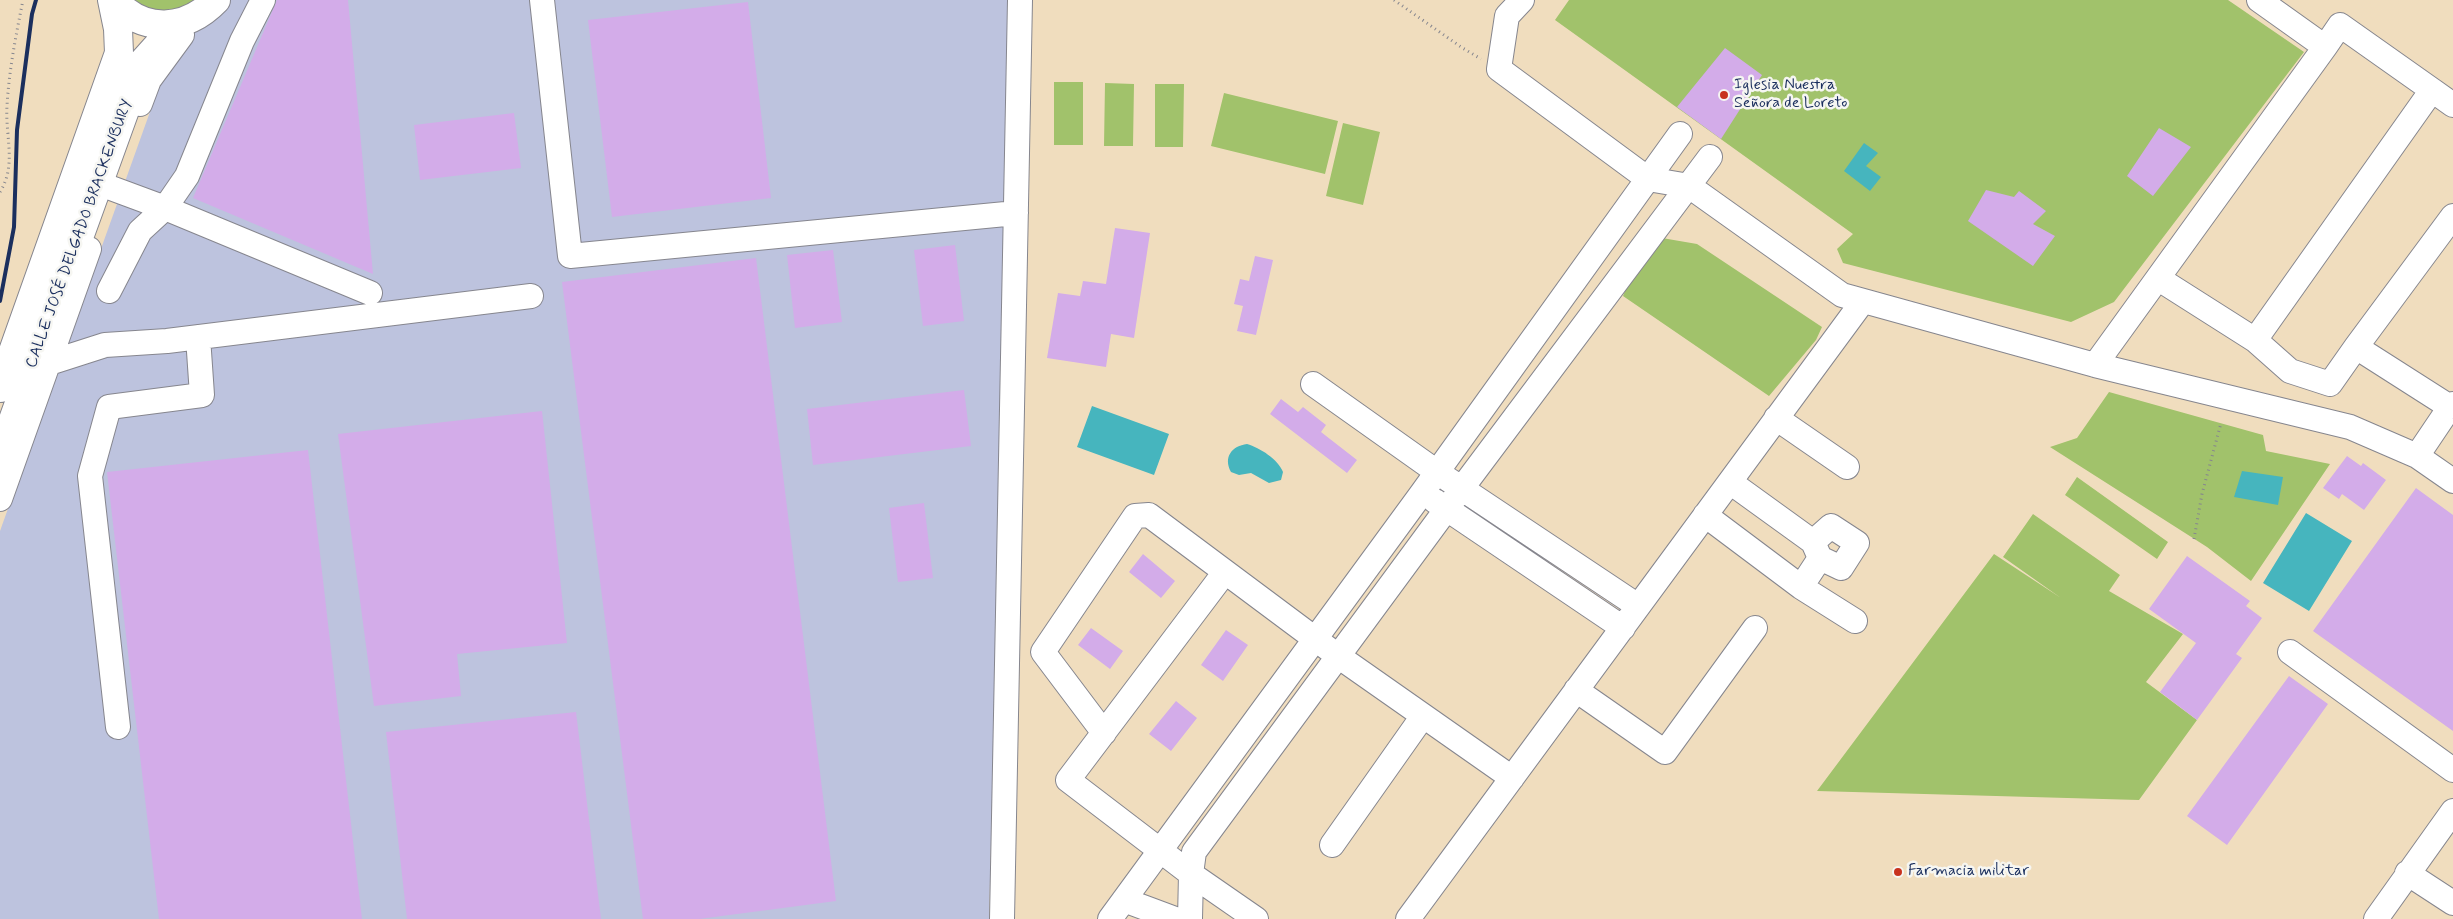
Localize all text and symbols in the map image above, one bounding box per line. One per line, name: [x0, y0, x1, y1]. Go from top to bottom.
place label: Iglesia Nuestra Señora de Loreto: [1734, 76, 1847, 114]
marker: Iglesia Nuestra Señora de Loreto: [1718, 89, 1730, 101]
street label: CALLE JOSÉ DELGADO BRACKENBURY: [22, 97, 138, 371]
place label: Farmacia militar: [1908, 862, 2029, 882]
marker: Farmacia militar: [1892, 866, 1904, 878]

